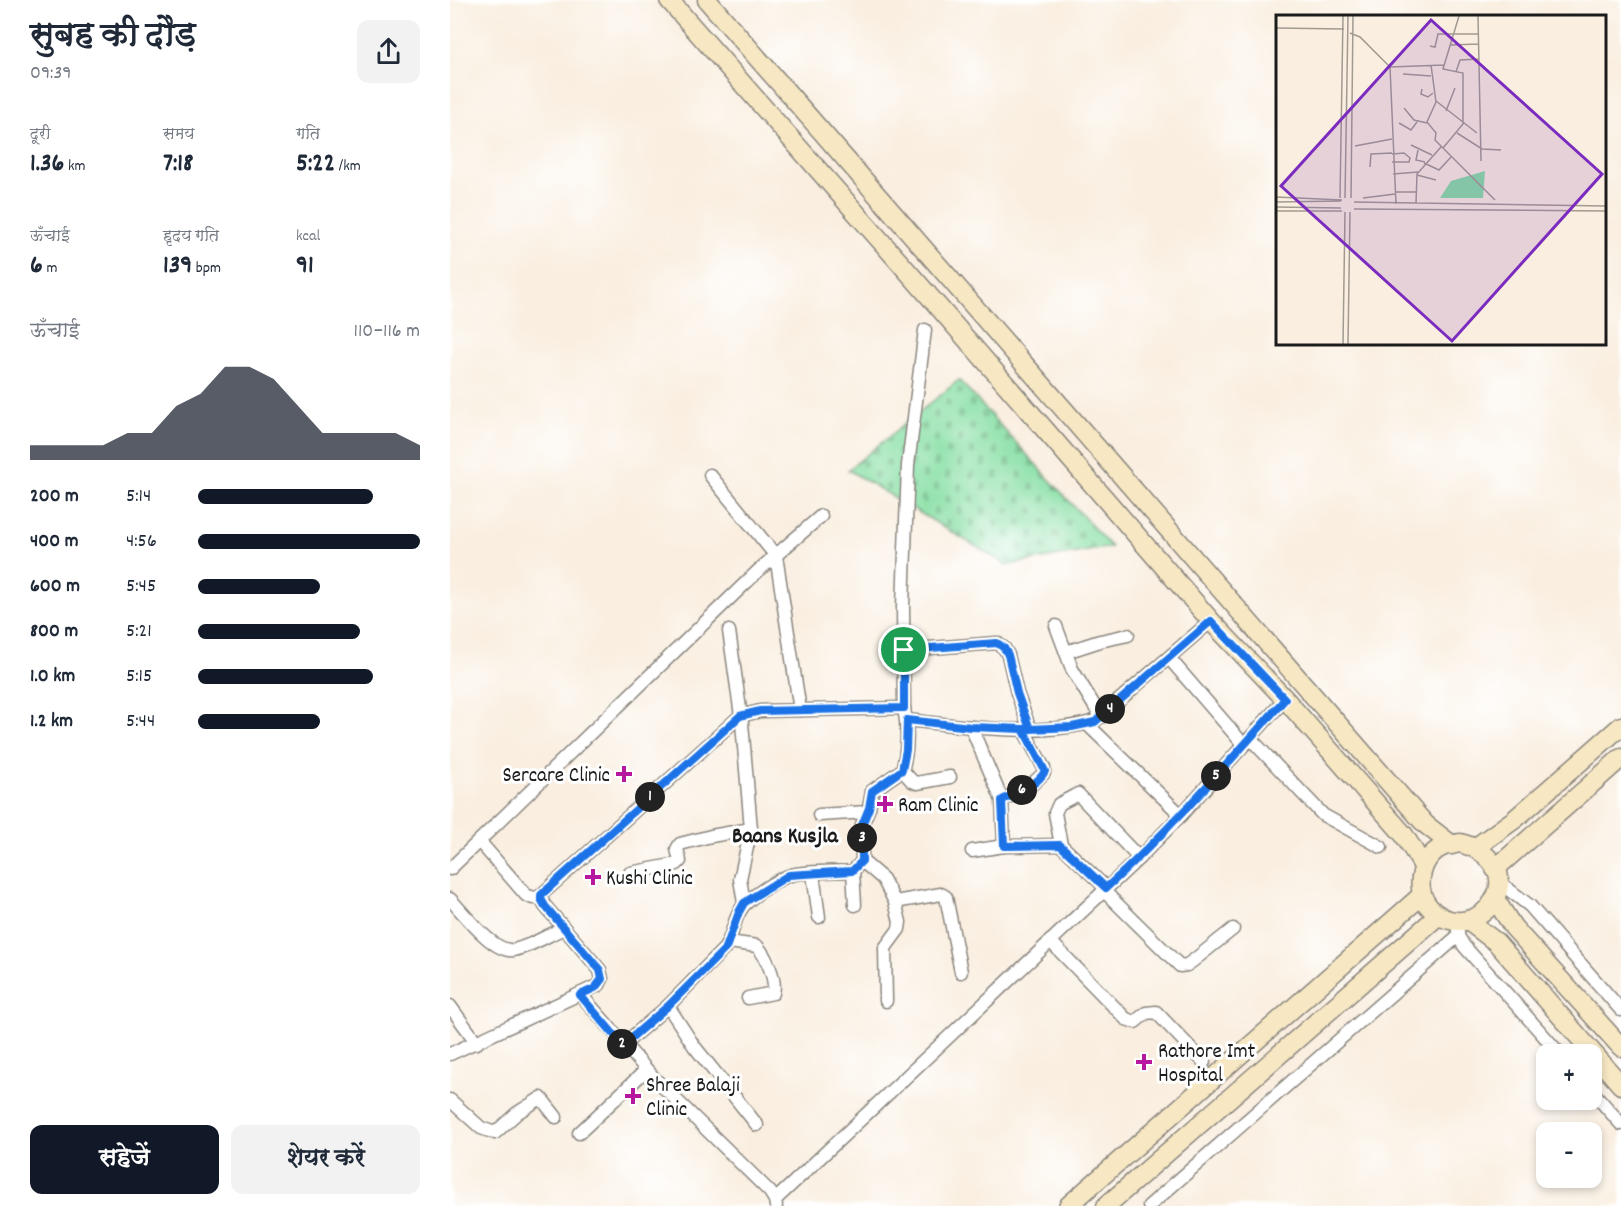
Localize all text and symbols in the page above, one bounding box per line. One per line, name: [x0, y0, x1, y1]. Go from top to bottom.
text: सुबह की दौड़: [30, 14, 196, 61]
inset map: [1276, 15, 1606, 345]
button: share: [357, 20, 420, 83]
text: 09:39: [30, 60, 71, 88]
text: दूरी: [30, 123, 51, 146]
text: समय: [163, 123, 194, 146]
text: गति: [296, 123, 320, 146]
text: 1.36: [30, 146, 64, 183]
text: 7:18: [163, 146, 193, 183]
text: 5:22: [296, 146, 335, 183]
text: km: [64, 155, 86, 178]
text: /km: [335, 155, 361, 178]
text: ऊँचाई: [30, 225, 70, 248]
text: हृदय गति: [163, 225, 219, 248]
text: kcal: [296, 225, 320, 248]
text: 6: [30, 248, 43, 285]
text: 139: [163, 248, 192, 285]
text: 91: [296, 248, 314, 285]
text: m: [43, 257, 57, 280]
text: bpm: [192, 257, 221, 280]
text: ऊँचाई: [30, 318, 80, 346]
text: 110–116 m: [354, 318, 420, 346]
text: 200 m: [30, 483, 79, 511]
text: 5:14: [126, 483, 151, 511]
text: 400 m: [30, 528, 78, 556]
text: 4:56: [126, 528, 157, 556]
text: 600 m: [30, 573, 80, 601]
text: 5:45: [126, 573, 156, 601]
text: 800 m: [30, 618, 78, 646]
text: 5:21: [126, 618, 152, 646]
pin: [878, 624, 929, 675]
icon: arrive: [887, 633, 920, 666]
text: 1.0 km: [30, 663, 75, 691]
text: 5:15: [126, 663, 152, 691]
pin: 4: [1095, 694, 1125, 724]
text: 4: [1107, 697, 1113, 720]
text: 1.2 km: [30, 708, 73, 736]
text: 5:44: [126, 708, 155, 736]
pin: 5: [1201, 761, 1231, 791]
place label: Sercare Clinic: [502, 762, 610, 792]
text: 5: [1212, 764, 1220, 787]
marker: Sercare Clinic: [615, 765, 633, 783]
pin: 6: [1007, 775, 1037, 805]
text: 6: [1018, 778, 1026, 801]
pin: 1: [635, 782, 665, 812]
text: 1: [648, 785, 652, 808]
place label: Ram Clinic: [898, 792, 979, 822]
marker: Ram Clinic: [876, 795, 894, 813]
district label: Baans Kusjla: [732, 822, 839, 853]
pin: 3: [847, 823, 877, 853]
text: 3: [858, 826, 866, 849]
place label: Kushi Clinic: [606, 865, 693, 895]
marker: Kushi Clinic: [584, 868, 602, 886]
pin: 2: [607, 1029, 637, 1059]
text: 2: [619, 1032, 626, 1055]
place label: Rathore Imt Hospital: [1158, 1038, 1256, 1092]
map controls: [1536, 1044, 1602, 1188]
button: +: [1536, 1044, 1602, 1110]
marker: Rathore Imt Hospital: [1135, 1053, 1153, 1071]
place label: Shree Balaji Clinic: [646, 1072, 740, 1126]
marker: Shree Balaji Clinic: [624, 1087, 642, 1105]
button: −: [1536, 1122, 1602, 1188]
button: सहेजें: [30, 1125, 219, 1194]
button: शेयर करें: [231, 1125, 420, 1194]

